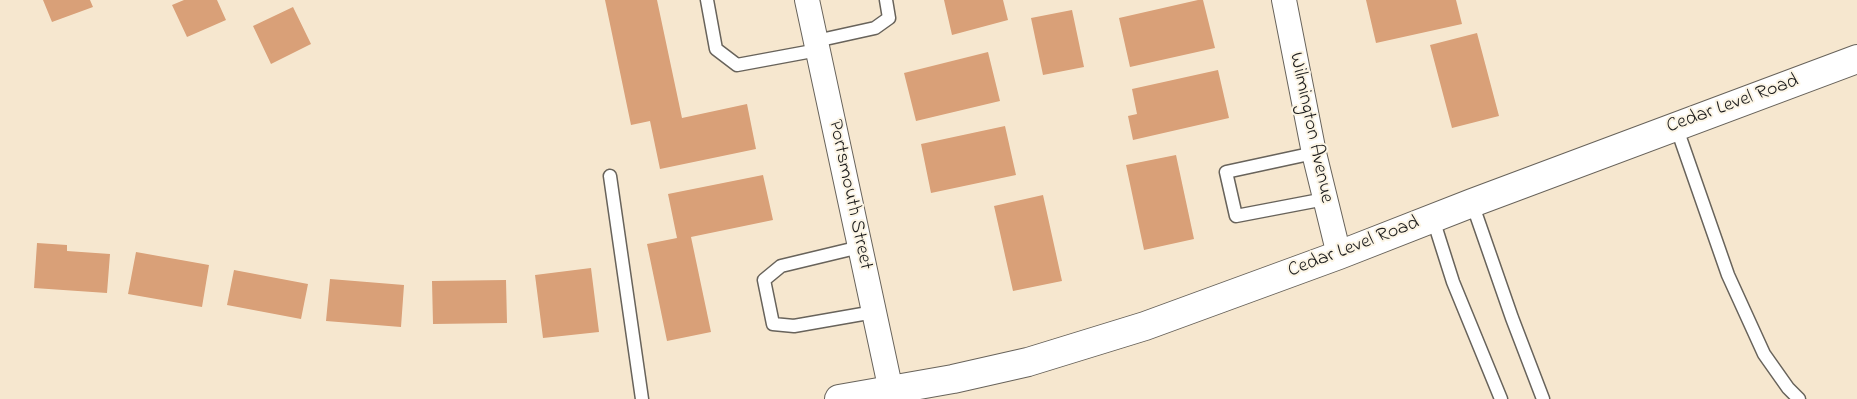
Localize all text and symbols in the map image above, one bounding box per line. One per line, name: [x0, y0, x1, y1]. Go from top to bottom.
street label: Wilmington Avenue: [1282, 51, 1338, 205]
street label: Cedar Level Road: [1664, 70, 1802, 140]
street label: Portsmouth Street: [821, 118, 877, 272]
street label: Cedar Level Road: [1285, 212, 1423, 284]

